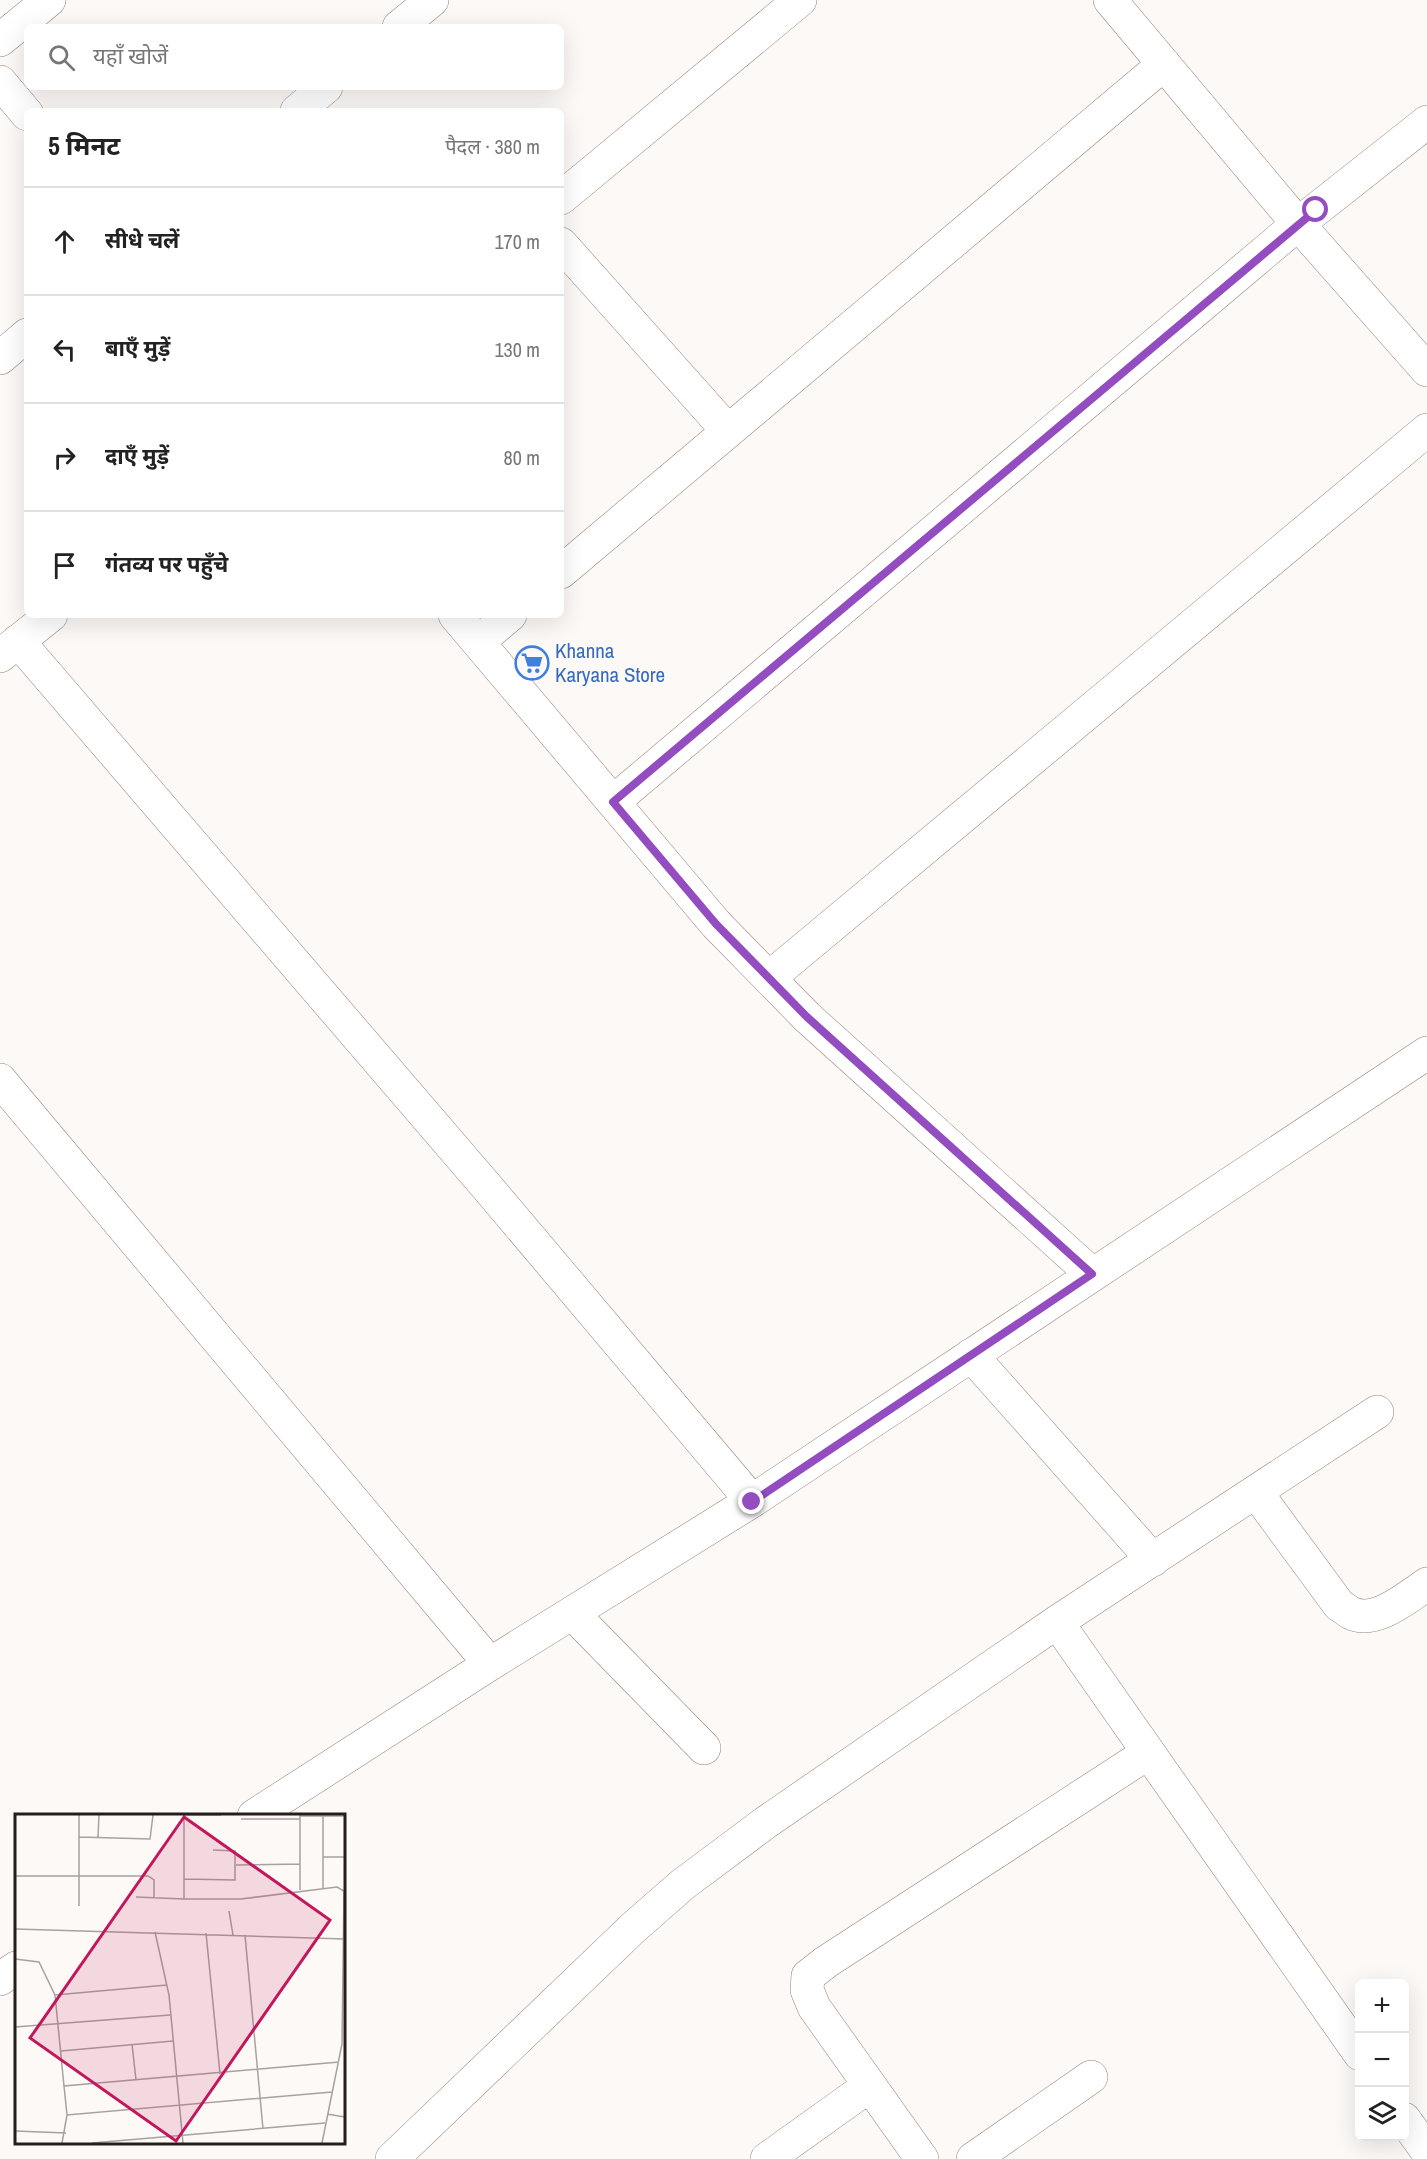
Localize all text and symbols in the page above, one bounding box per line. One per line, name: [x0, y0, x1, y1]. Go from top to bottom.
search box: [24, 24, 564, 90]
icon: search: [45, 41, 78, 74]
text: यहाँ खोजें: [93, 41, 168, 71]
text: 5 मिनट: [48, 128, 120, 163]
text: पैदल · 380 m: [445, 133, 540, 160]
route start: [1302, 196, 1328, 222]
icon: ahead: [48, 225, 81, 258]
text: सीधे चलें: [105, 225, 179, 255]
text: 170 m: [494, 228, 540, 255]
icon: left: [48, 333, 81, 366]
text: बाएँ मुड़ें: [105, 333, 170, 363]
text: 130 m: [494, 336, 540, 363]
icon: right: [48, 441, 81, 474]
text: दाएँ मुड़ें: [105, 441, 169, 471]
text: 80 m: [504, 444, 540, 471]
icon: arrive: [48, 549, 81, 582]
text: गंतव्य पर पहुँचे: [105, 549, 228, 579]
place label: Khanna Karyana Store: [555, 636, 665, 689]
supermarket icon: Khanna Karyana Store: [514, 645, 550, 681]
route end: [738, 1488, 764, 1514]
inset map: [15, 1814, 345, 2144]
map controls: [1355, 1979, 1409, 2141]
button: +: [1355, 1979, 1409, 2033]
button: −: [1355, 2033, 1409, 2087]
button: layers: [1355, 2087, 1409, 2141]

